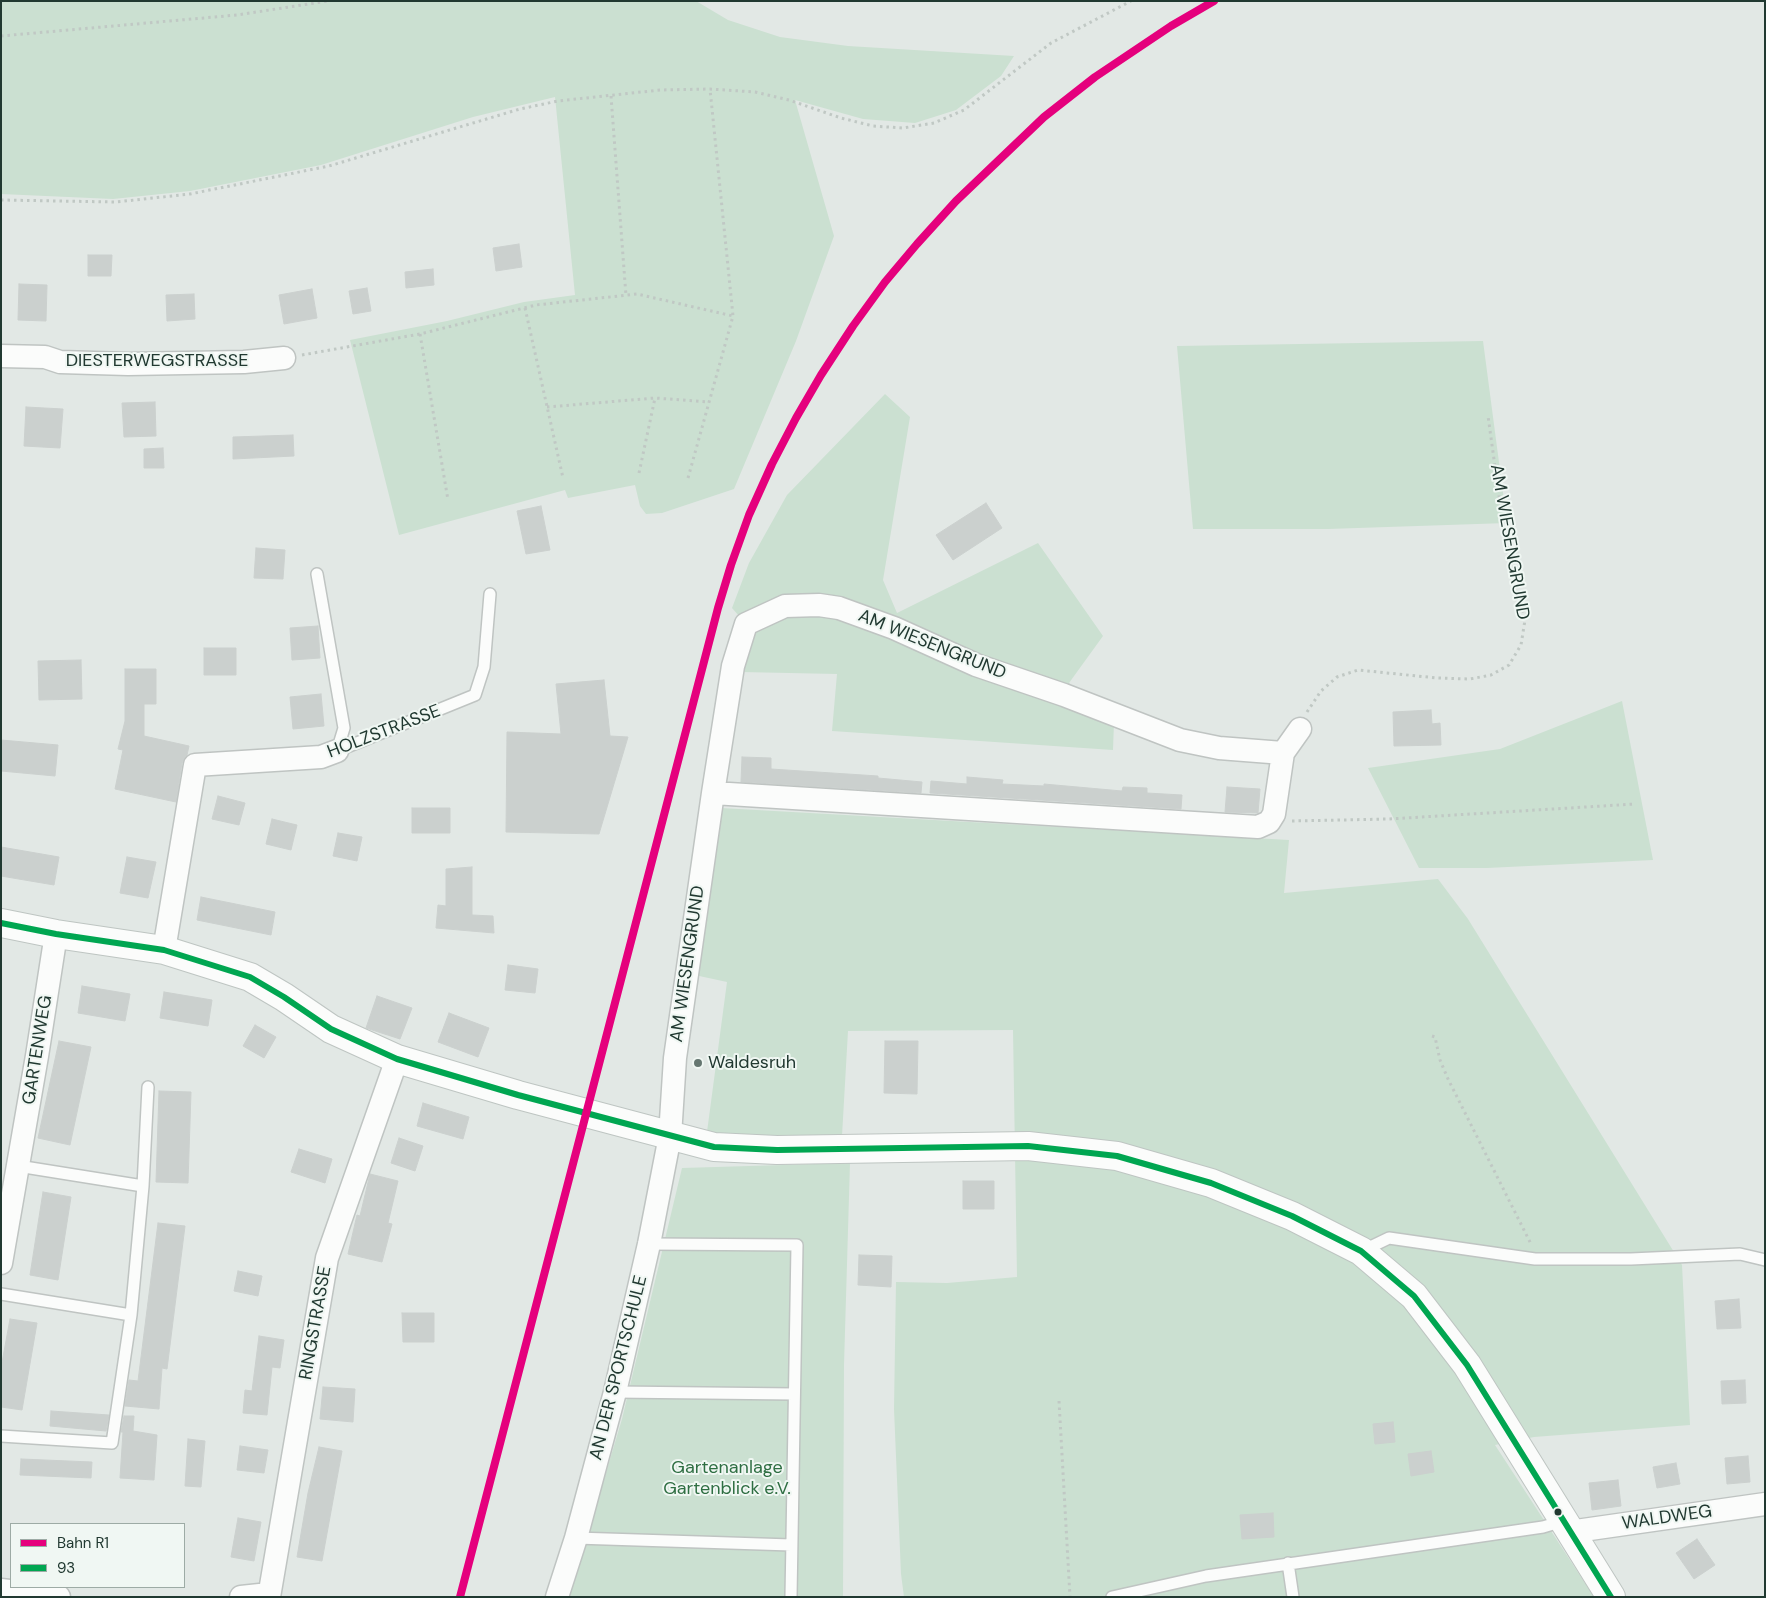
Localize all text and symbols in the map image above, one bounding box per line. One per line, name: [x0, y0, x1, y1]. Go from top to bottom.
street label: DIESTERWEGSTRASSE: [66, 350, 248, 372]
street label: AM WIESENGRUND: [1485, 462, 1533, 622]
street label: AM WIESENGRUND: [855, 605, 1009, 685]
street label: HOLZSTRASSE: [324, 701, 444, 763]
street label: AM WIESENGRUND: [666, 884, 710, 1044]
street label: GARTENWEG: [19, 994, 57, 1106]
place label: Waldesruh: [708, 1052, 796, 1074]
marker: Waldesruh: [692, 1057, 704, 1069]
street label: RINGSTRASSE: [295, 1265, 337, 1381]
street label: AN DER SPORTSCHULE: [586, 1273, 652, 1463]
park label: Gartenanlage Gartenblick e.V.: [663, 1457, 791, 1500]
street label: WALDWEG: [1621, 1501, 1713, 1535]
unlabelled marker: [1553, 1507, 1563, 1517]
legend: [10, 1523, 185, 1588]
text: Bahn R1: [57, 1533, 109, 1553]
text: 93: [57, 1558, 75, 1578]

